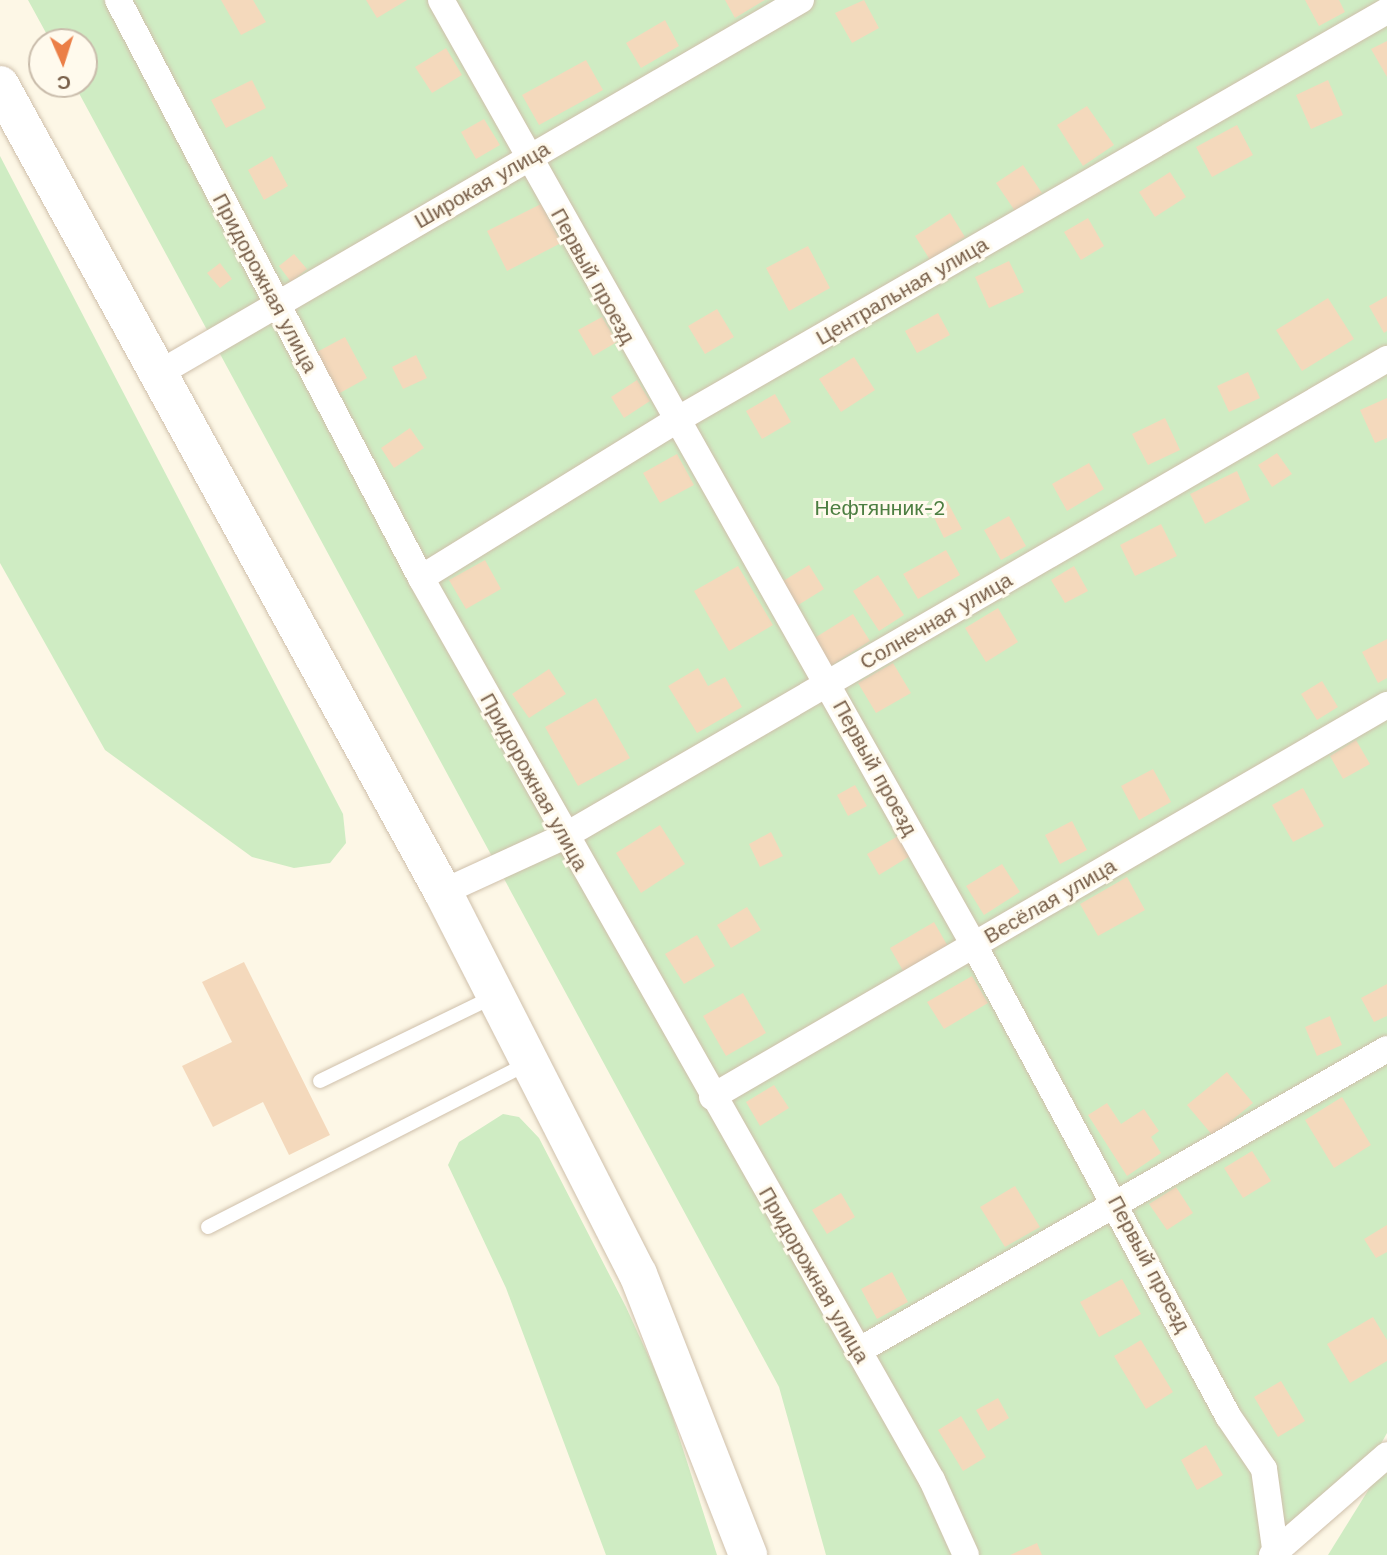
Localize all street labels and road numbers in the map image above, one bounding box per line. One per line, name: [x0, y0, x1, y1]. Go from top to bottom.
street label: Широкая улица: [410, 136, 554, 234]
street label: Придорожная улица: [207, 189, 323, 377]
street label: Первый проезд: [545, 204, 641, 348]
street label: Центральная улица: [811, 231, 993, 351]
street label: Солнечная улица: [855, 567, 1017, 675]
street label: Придорожная улица: [475, 689, 593, 875]
street label: Первый проезд: [827, 696, 923, 840]
street label: Весёлая улица: [980, 853, 1120, 949]
street label: Придорожная улица: [753, 1182, 875, 1368]
street label: Первый проезд: [1102, 1191, 1196, 1337]

